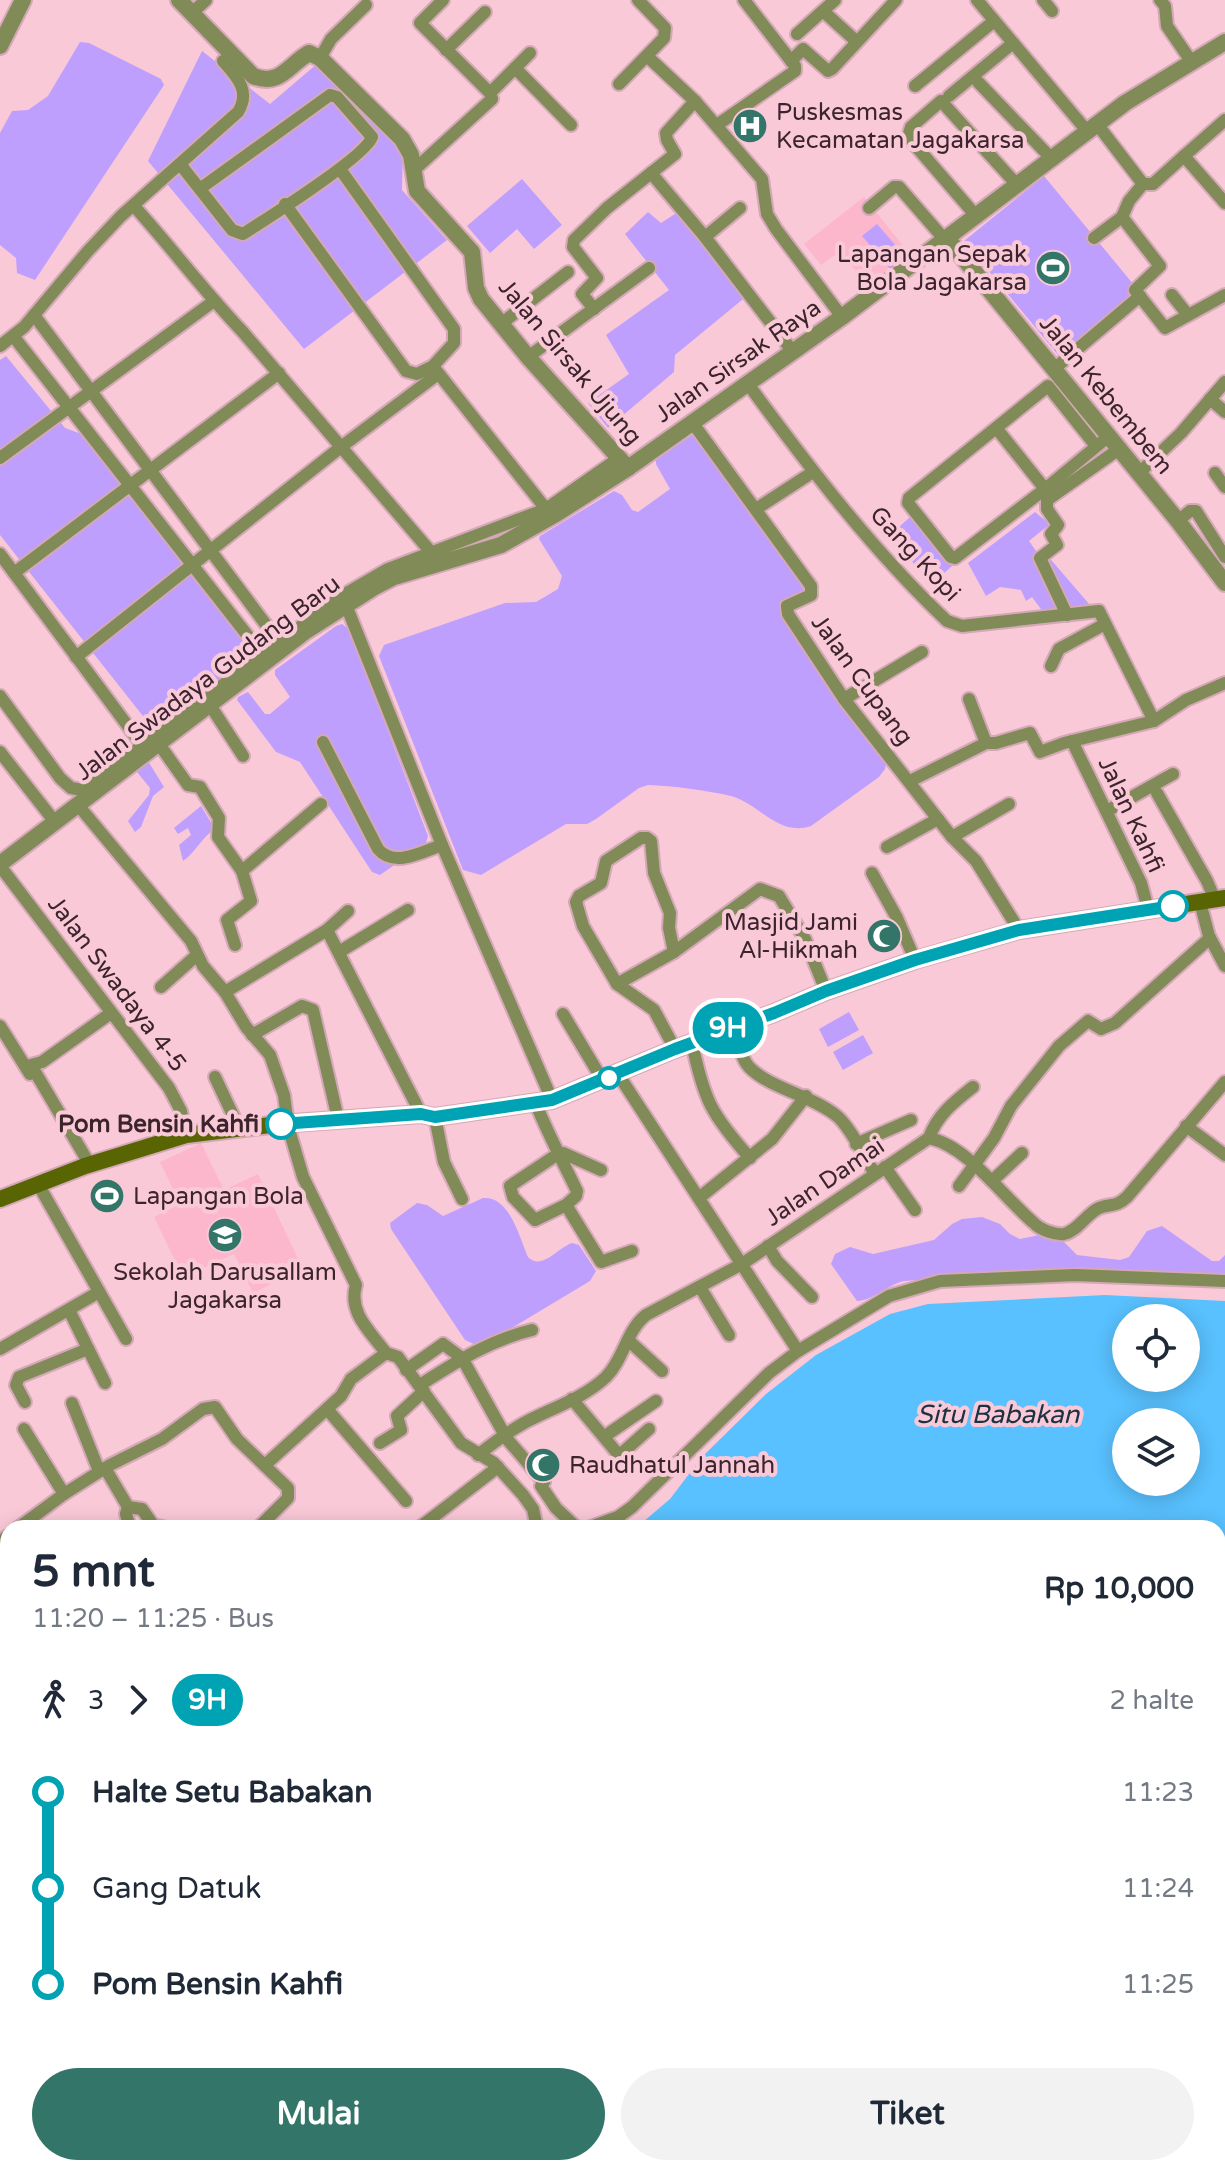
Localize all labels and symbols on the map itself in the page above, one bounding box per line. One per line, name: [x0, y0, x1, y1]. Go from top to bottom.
place label: Puskesmas Kecamatan Jagakarsa: [776, 98, 1025, 155]
hospital icon: Puskesmas Kecamatan Jagakarsa: [731, 107, 769, 145]
place label: Lapangan Sepak Bola Jagakarsa: [837, 240, 1027, 297]
sports icon: Lapangan Sepak Bola Jagakarsa: [1034, 249, 1072, 287]
street label: Jalan Sirsak Ujung: [492, 273, 648, 451]
street label: Jalan Sirsak Raya: [650, 293, 826, 429]
street label: Jalan Kebembem: [1033, 310, 1179, 480]
street label: Gang Kopi: [864, 500, 966, 608]
street label: Jalan Swadaya Gudang Baru: [70, 569, 346, 787]
street label: Jalan Cupang: [805, 609, 919, 751]
street label: Jalan Kahfi: [1092, 753, 1170, 877]
street label: Jalan Swadaya 4-5: [41, 890, 193, 1078]
unlabelled marker: [1158, 891, 1188, 921]
place label: Masjid Jami Al-Hikmah: [724, 908, 858, 965]
mosque icon: Masjid Jami Al-Hikmah: [865, 917, 903, 955]
line badge: 9H: [692, 1002, 764, 1054]
unlabelled marker: [598, 1067, 620, 1089]
marker: Pom Bensin Kahfi: [266, 1109, 296, 1139]
place label: Pom Bensin Kahfi: [58, 1110, 259, 1139]
street label: Jalan Damai: [760, 1131, 890, 1233]
sports icon: Lapangan Bola: [88, 1177, 126, 1215]
place label: Lapangan Bola: [133, 1182, 304, 1211]
school or university icon: Sekolah Darusallam Jagakarsa: [206, 1216, 244, 1254]
place label: Sekolah Darusallam Jagakarsa: [113, 1258, 337, 1315]
water label: Situ Babakan: [917, 1399, 1081, 1430]
mosque icon: Raudhatul Jannah: [524, 1446, 562, 1484]
place label: Raudhatul Jannah: [569, 1451, 775, 1480]

